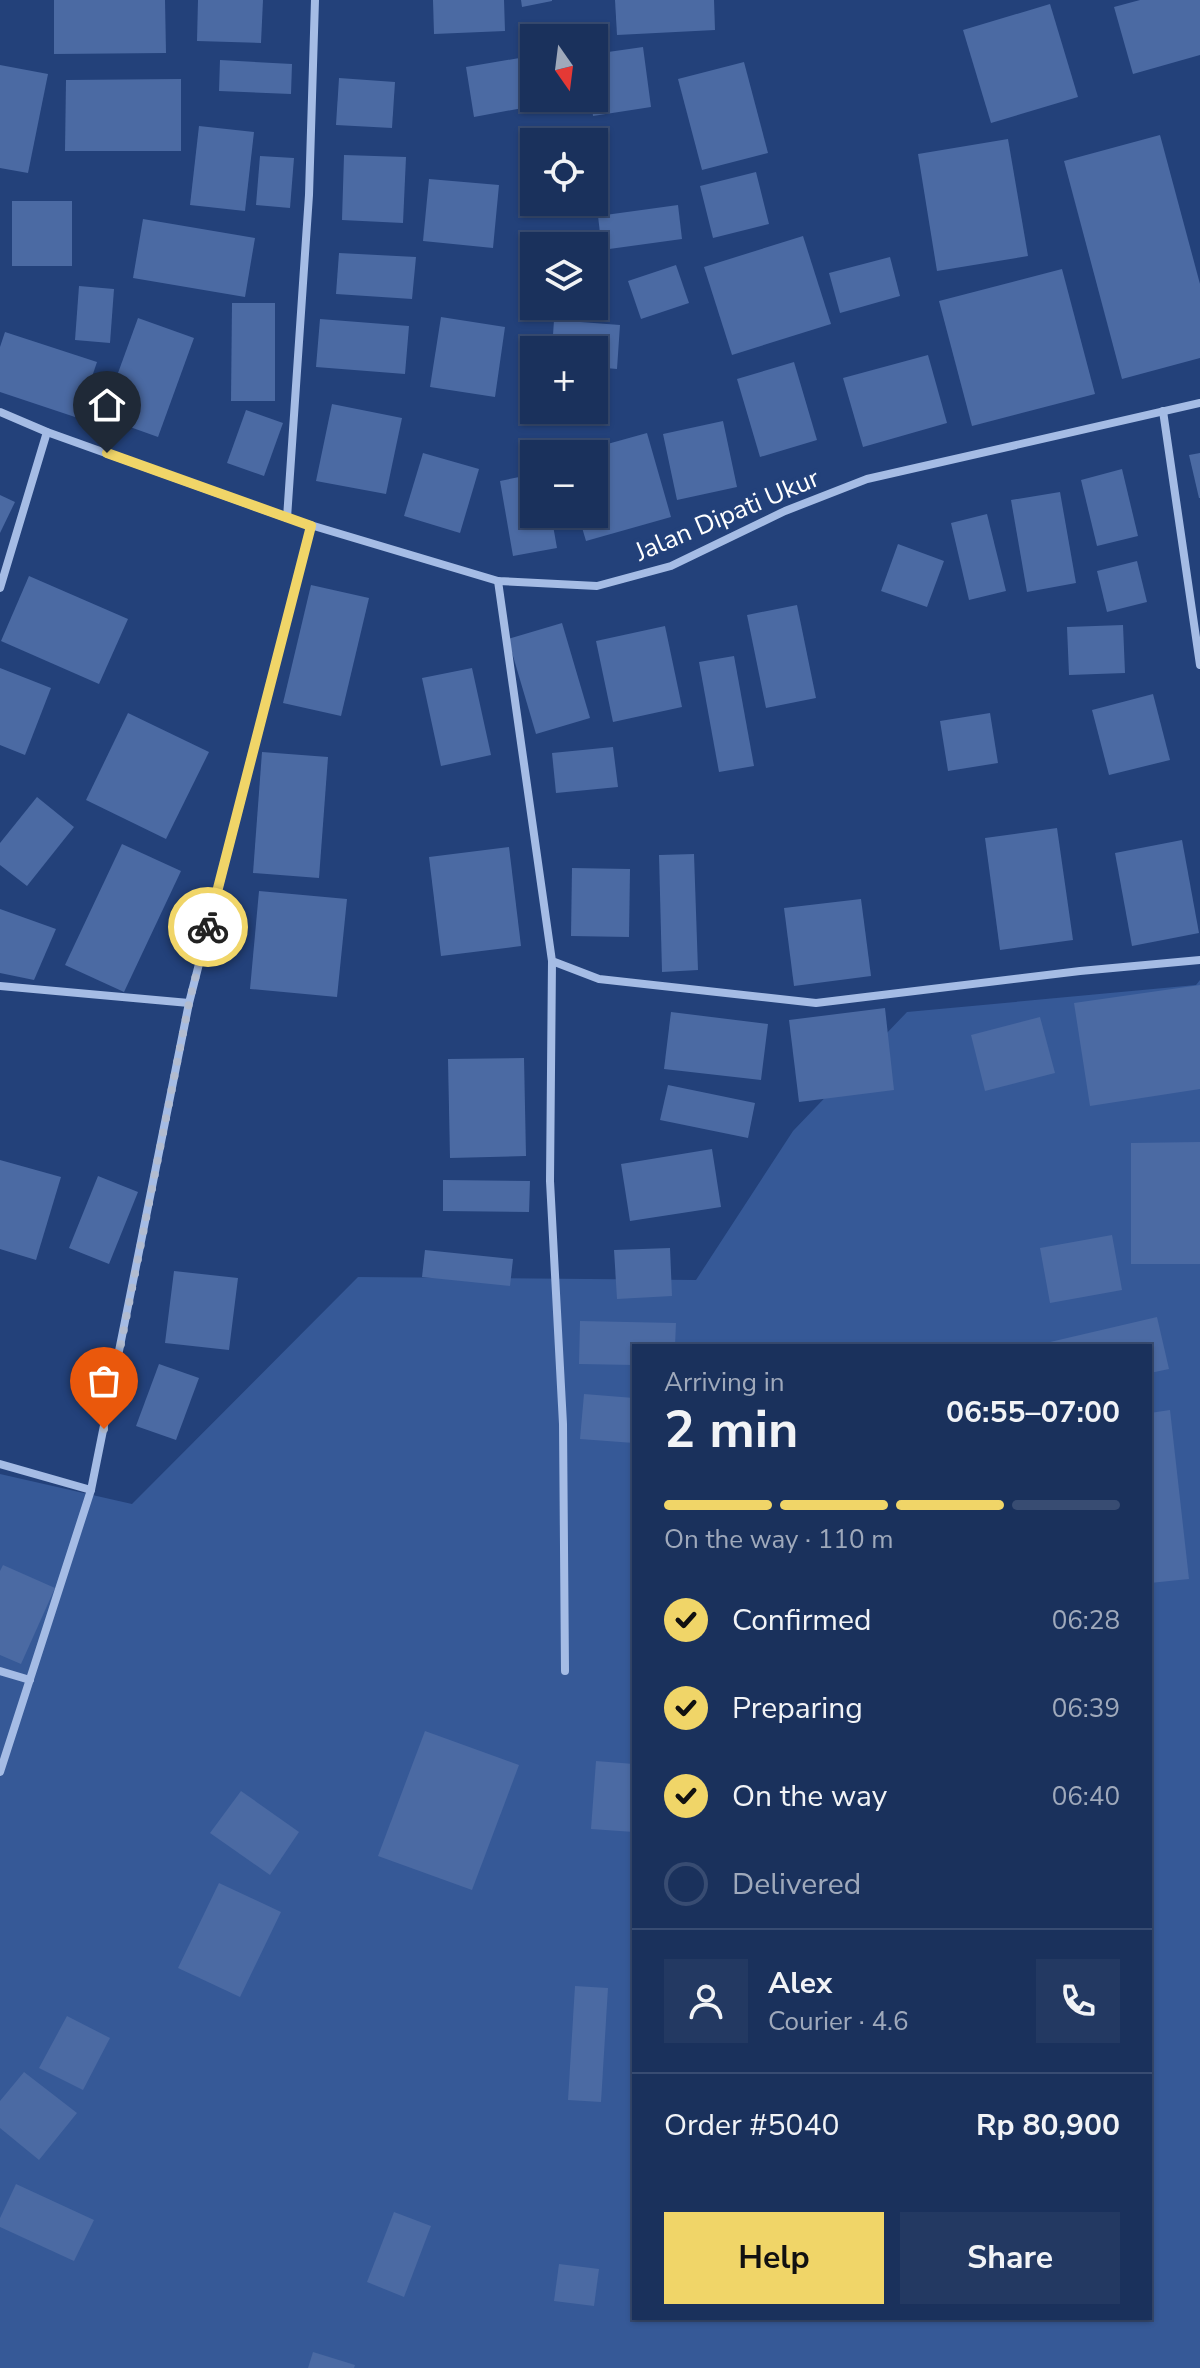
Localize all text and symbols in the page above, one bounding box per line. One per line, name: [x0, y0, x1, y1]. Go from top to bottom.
north arrow: [520, 24, 608, 112]
map controls: [520, 24, 608, 528]
button: locate: [520, 128, 608, 216]
button: layers: [520, 232, 608, 320]
button: +: [520, 336, 608, 424]
pin: [73, 371, 141, 453]
icon: home: [85, 383, 129, 427]
button: −: [520, 440, 608, 528]
street label: Jalan Dipati Ukur: [629, 460, 825, 570]
courier: [168, 887, 248, 967]
icon: bike: [186, 905, 230, 949]
pin: [70, 1347, 138, 1429]
icon: bag: [82, 1359, 126, 1403]
text: Arriving in: [664, 1365, 785, 1400]
text: 06:55–07:00: [946, 1392, 1120, 1433]
text: 2 min: [664, 1394, 799, 1465]
text: On the way · 110 m: [664, 1522, 893, 1557]
icon: check: [664, 1598, 708, 1642]
text: Confirmed: [732, 1600, 872, 1641]
text: 06:28: [1052, 1603, 1120, 1638]
icon: check: [664, 1686, 708, 1730]
text: Preparing: [732, 1688, 863, 1729]
text: 06:39: [1052, 1691, 1120, 1726]
icon: check: [664, 1774, 708, 1818]
text: On the way: [732, 1776, 887, 1817]
text: 06:40: [1052, 1779, 1120, 1814]
text: Delivered: [732, 1864, 861, 1905]
button: person: [664, 1959, 748, 2043]
button: phone: [1036, 1959, 1120, 2043]
text: Alex: [768, 1963, 832, 2004]
text: Courier · 4.6: [768, 2004, 909, 2039]
text: Order #5040: [664, 2105, 839, 2146]
text: Rp 80,900: [976, 2105, 1120, 2146]
button: Help: [664, 2212, 884, 2304]
button: Share: [900, 2212, 1120, 2304]

